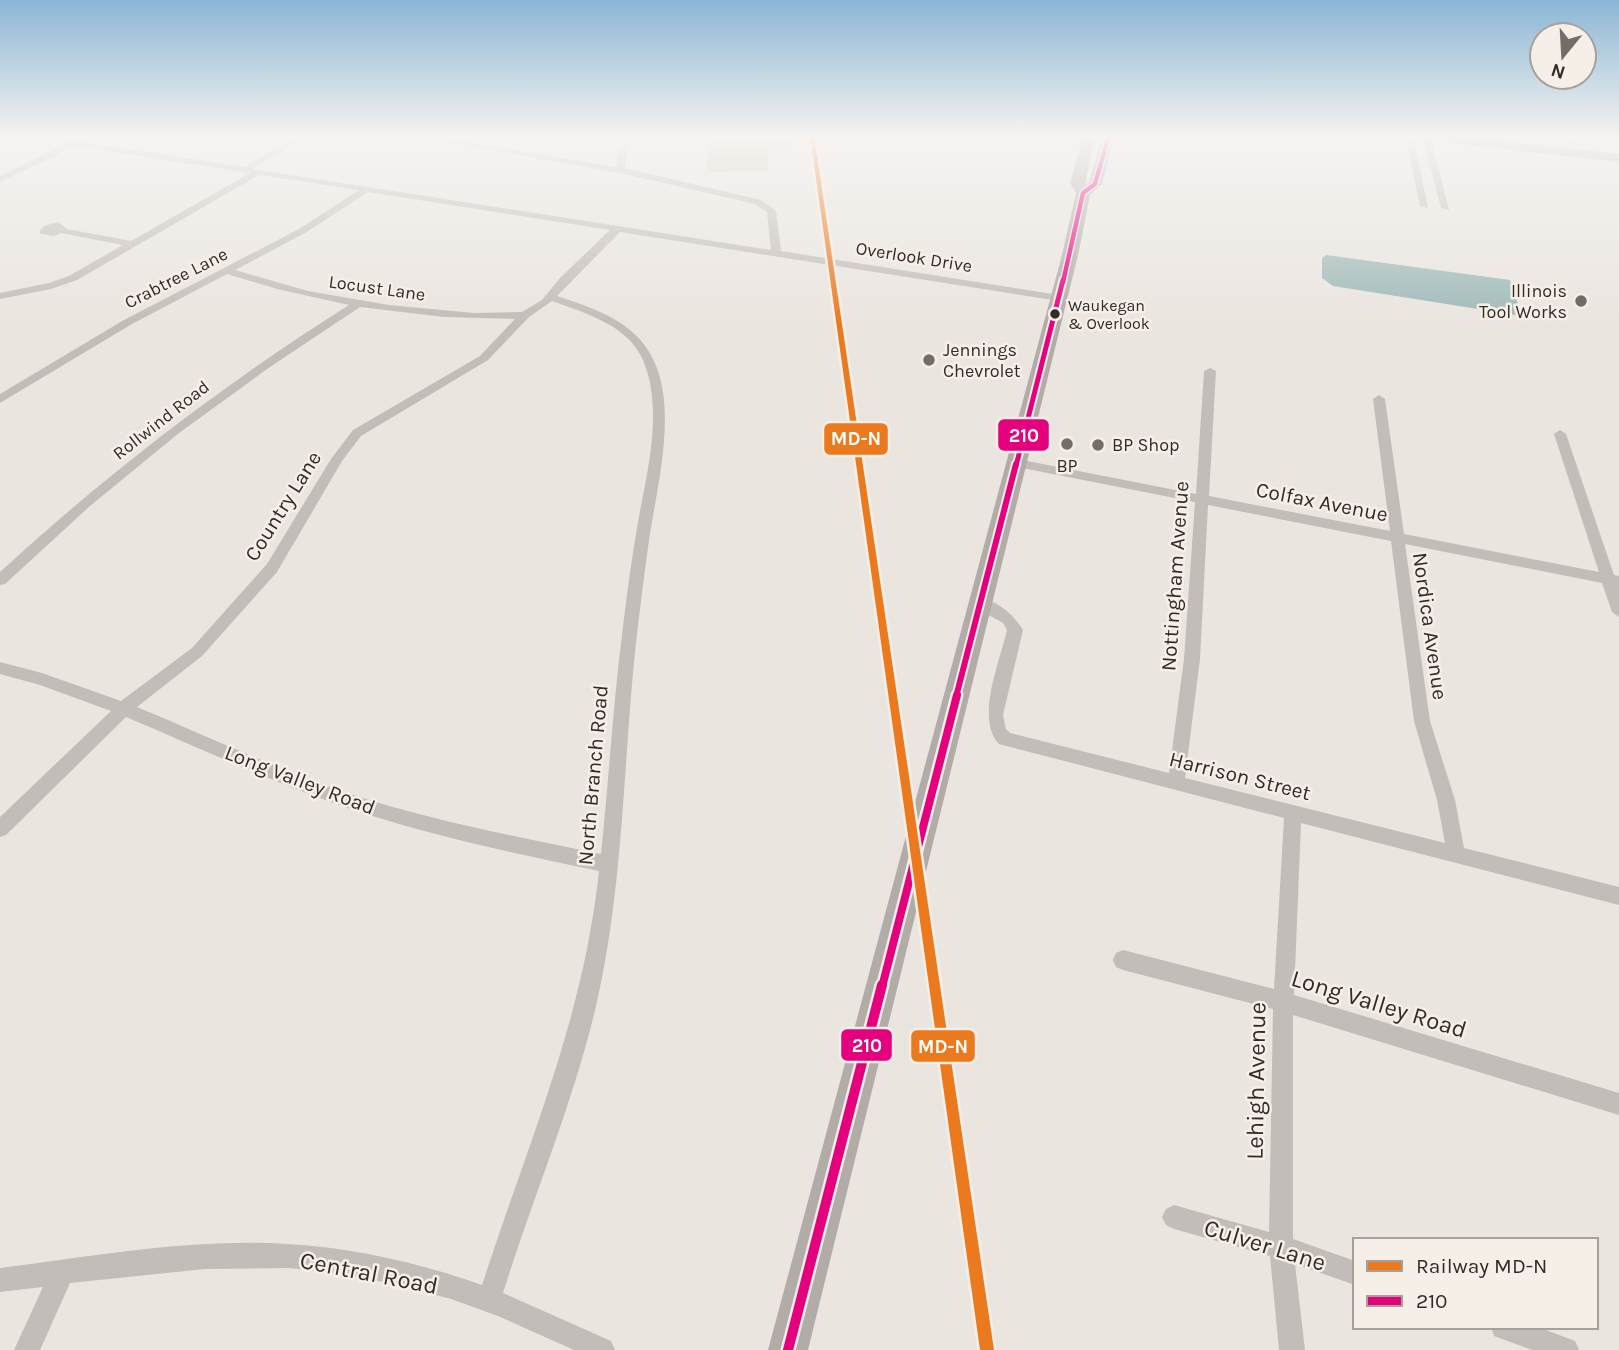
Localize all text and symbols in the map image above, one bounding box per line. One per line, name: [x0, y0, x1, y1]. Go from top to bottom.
north arrow: [1528, 21, 1598, 91]
text: N: [1548, 59, 1568, 84]
street label: Overlook Drive: [854, 237, 974, 277]
street label: Crabtree Lane: [121, 243, 231, 313]
street label: Locust Lane: [327, 270, 427, 306]
place label: Illinois Tool Works: [1479, 280, 1567, 323]
marker: Illinois Tool Works: [1573, 293, 1589, 309]
place label: Waukegan & Overlook: [1068, 296, 1150, 333]
marker: Waukegan & Overlook: [1048, 307, 1062, 321]
place label: Jennings Chevrolet: [943, 339, 1021, 382]
marker: Jennings Chevrolet: [921, 352, 937, 368]
street label: Rollwind Road: [108, 375, 214, 465]
line badge: 210: [997, 418, 1050, 452]
line badge: MD-N: [823, 422, 889, 456]
text: 210: [1009, 425, 1039, 447]
text: MD-N: [831, 428, 881, 450]
place label: BP Shop: [1112, 434, 1180, 456]
marker: BP: [1059, 436, 1075, 452]
marker: BP Shop: [1090, 437, 1106, 453]
street label: Country Lane: [240, 447, 326, 565]
place label: BP: [1056, 455, 1078, 477]
street label: Colfax Avenue: [1254, 477, 1390, 527]
street label: Nottingham Avenue: [1156, 480, 1194, 672]
street label: Nordica Avenue: [1408, 551, 1452, 701]
street label: North Branch Road: [573, 684, 613, 866]
street label: Long Valley Road: [221, 740, 379, 820]
street label: Harrison Street: [1167, 747, 1313, 805]
street label: Long Valley Road: [1288, 964, 1470, 1044]
street label: Lehigh Avenue: [1241, 1002, 1271, 1160]
line badge: 210: [840, 1028, 893, 1062]
line badge: MD-N: [910, 1029, 976, 1063]
text: 210: [852, 1035, 882, 1057]
text: MD-N: [918, 1036, 968, 1058]
street label: Culver Lane: [1201, 1213, 1329, 1277]
legend: [1353, 1238, 1598, 1329]
street label: Central Road: [298, 1246, 440, 1300]
text: Railway MD-N: [1416, 1254, 1547, 1278]
text: 210: [1416, 1289, 1448, 1313]

